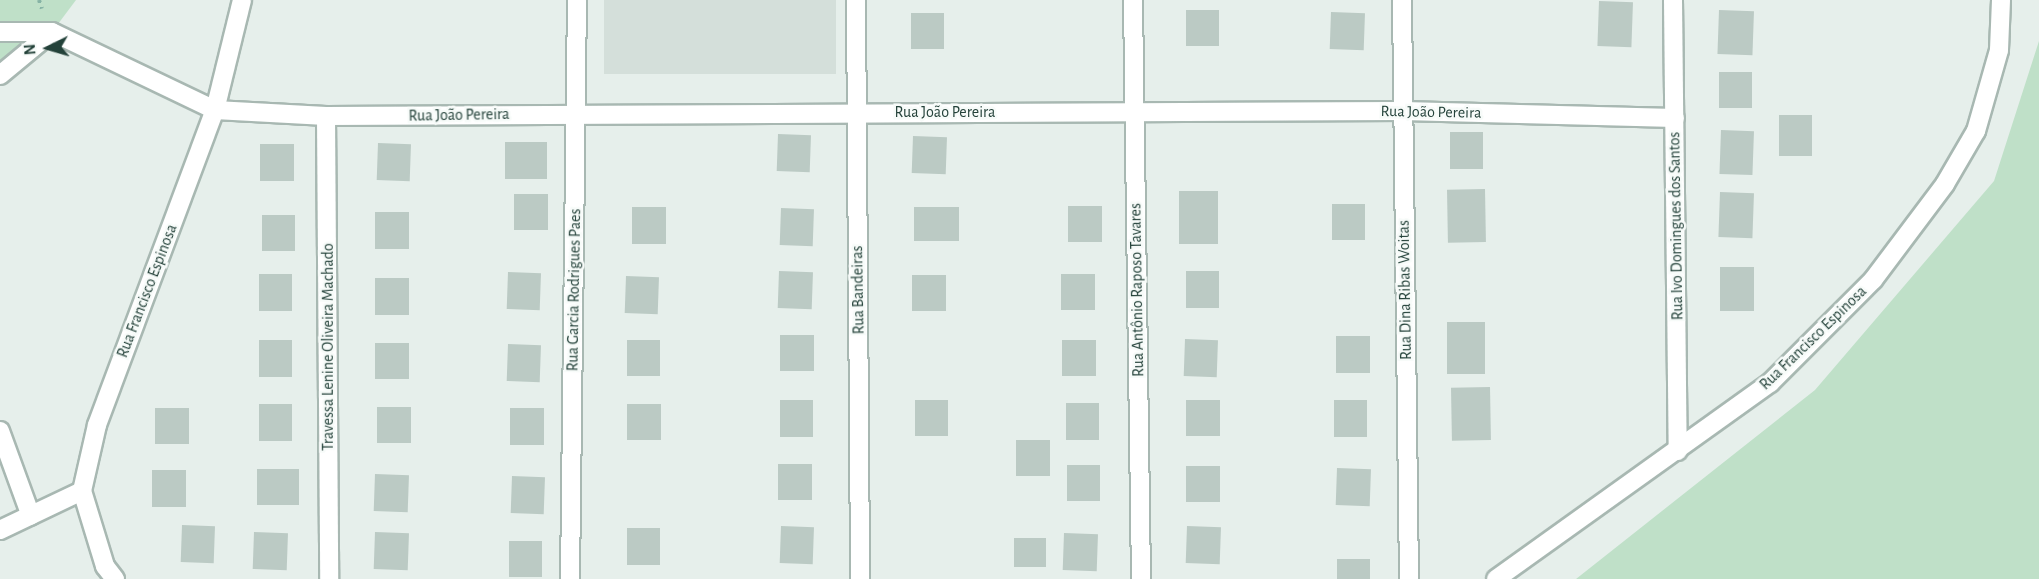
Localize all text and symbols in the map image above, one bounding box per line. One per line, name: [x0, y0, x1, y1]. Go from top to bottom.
north arrow: [18, 18, 78, 78]
text: N: [22, 43, 39, 56]
street label: Rua João Pereira: [895, 102, 995, 122]
street label: Rua João Pereira: [1380, 102, 1482, 122]
street label: Rua João Pereira: [408, 105, 510, 125]
street label: Rua Ivo Domingues dos Santos: [1665, 132, 1687, 320]
street label: Rua Antônio Raposo Tavares: [1126, 203, 1148, 377]
street label: Rua Garcia Rodrigues Paes: [563, 209, 585, 371]
street label: Rua Dina Ribas Woitas: [1394, 220, 1416, 360]
street label: Rua Francisco Espinosa: [113, 222, 181, 360]
street label: Travessa Lenine Oliveira Machado: [318, 243, 338, 451]
street label: Rua Bandeiras: [848, 245, 868, 335]
street label: Rua Francisco Espinosa: [1756, 282, 1870, 394]

